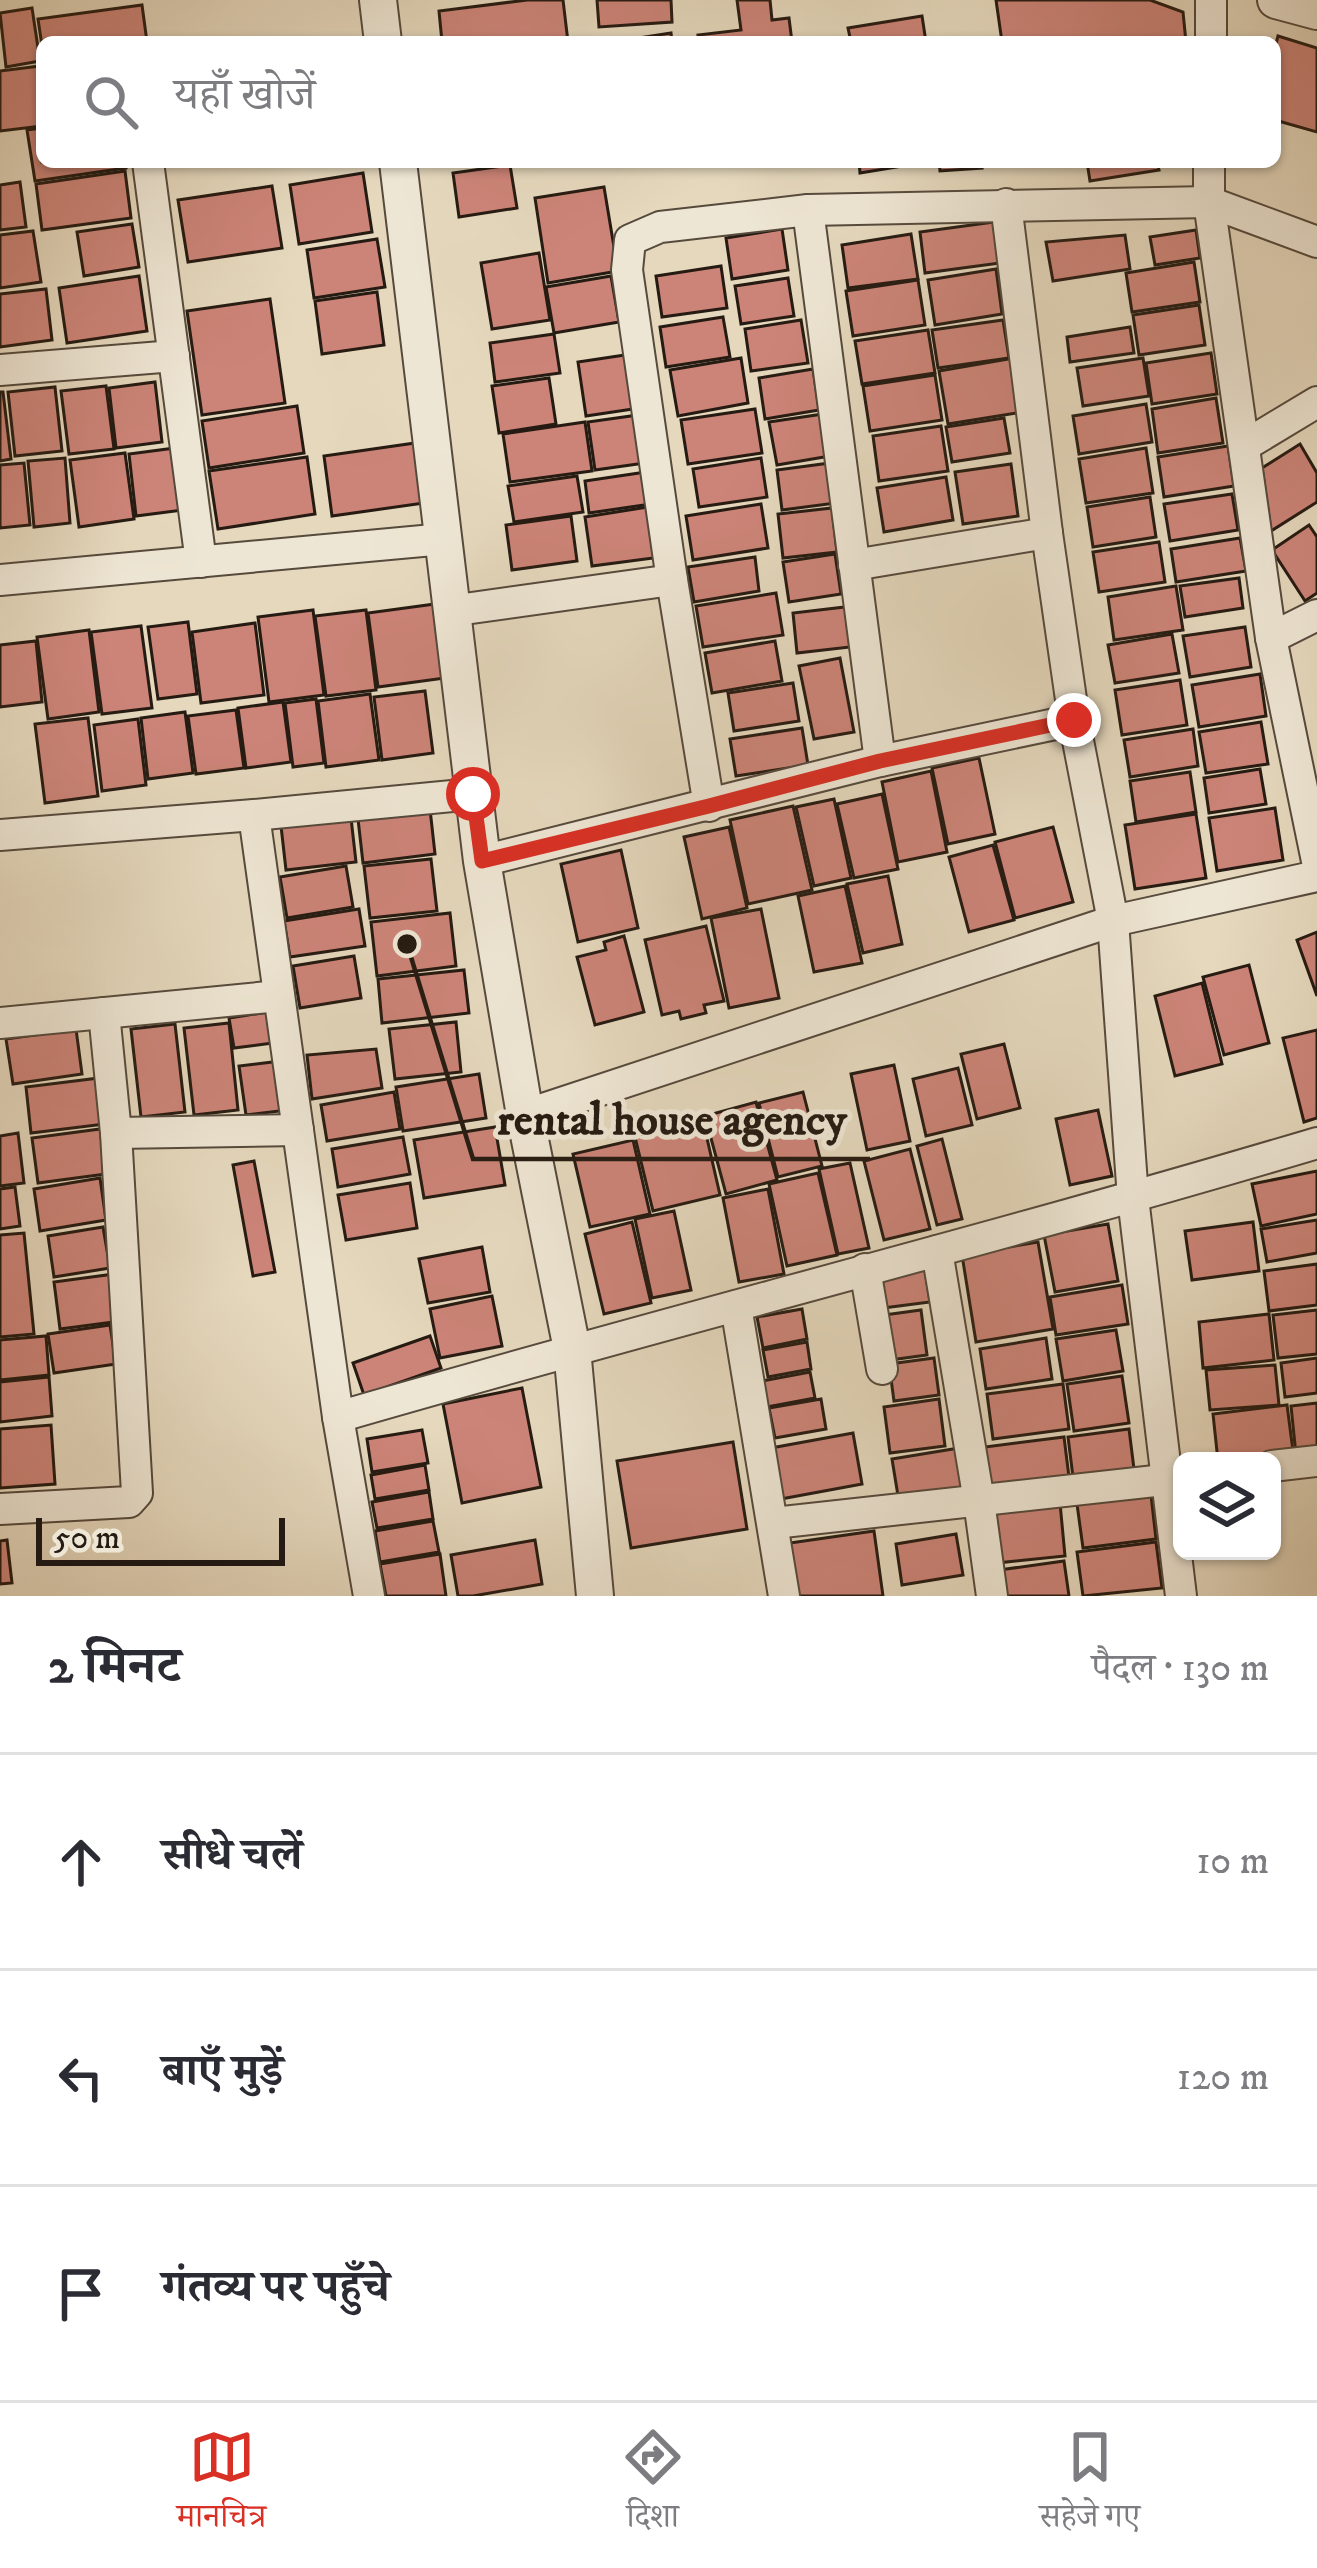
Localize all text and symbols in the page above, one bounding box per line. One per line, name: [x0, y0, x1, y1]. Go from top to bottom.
search box: [36, 36, 1281, 168]
text: यहाँ खोजें: [174, 68, 315, 124]
icon: search: [78, 69, 144, 135]
route end: [1047, 693, 1101, 747]
route start: [446, 767, 500, 821]
callout: rental house agency: [473, 1078, 870, 1159]
text: rental house agency: [497, 1093, 848, 1149]
map controls: [1173, 1452, 1281, 1560]
button: layers: [1173, 1452, 1281, 1560]
scale bar: [36, 1512, 285, 1565]
text: 50 m: [54, 1518, 120, 1559]
text: 2 मिनट: [48, 1635, 181, 1699]
text: पैदल · 130 m: [1092, 1644, 1269, 1693]
text: सीधे चलें: [162, 1828, 302, 1884]
icon: ahead: [48, 1829, 114, 1895]
text: 10 m: [1196, 1837, 1269, 1886]
text: बाएँ मुड़ें: [162, 2044, 283, 2100]
icon: left: [48, 2045, 114, 2111]
text: 120 m: [1177, 2053, 1269, 2102]
text: गंतव्य पर पहुँचे: [162, 2260, 389, 2316]
icon: arrive: [48, 2261, 114, 2327]
tab: मानचित्र: [177, 2424, 266, 2548]
tab: दिशा: [620, 2424, 686, 2548]
tab: सहेजे गए: [1039, 2424, 1140, 2548]

